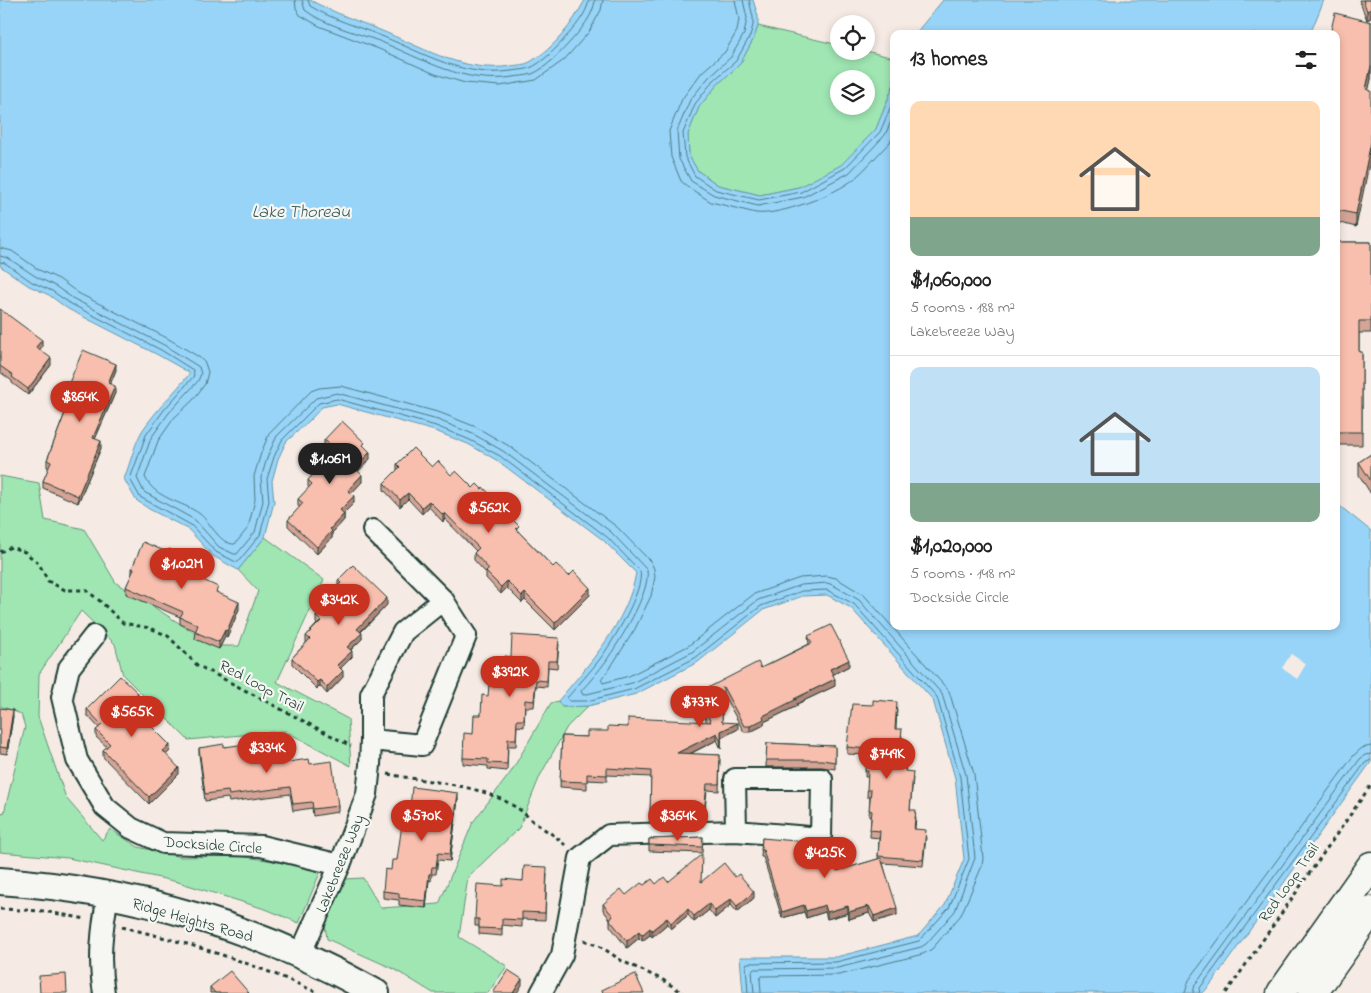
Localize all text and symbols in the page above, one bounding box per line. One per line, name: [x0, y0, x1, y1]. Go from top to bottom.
map controls: [830, 15, 875, 115]
button: locate: [830, 15, 875, 60]
text: 13 homes: [910, 45, 988, 75]
icon: filters: [1292, 46, 1320, 74]
button: layers: [830, 70, 875, 115]
icon: home: [1070, 134, 1160, 224]
water label: Lake Thoreau: [252, 200, 350, 226]
text: $1,060,000: [910, 266, 991, 296]
text: 5 rooms · 188 m²: [910, 296, 1015, 320]
text: Lakebreeze Way: [910, 320, 1014, 344]
pin: $864K: [45, 380, 115, 423]
text: $864K: [61, 385, 99, 409]
icon: home: [1070, 399, 1160, 489]
pin: $1.06M: [289, 442, 371, 485]
text: $1.06M: [309, 447, 351, 471]
pin: $562K: [454, 492, 524, 534]
text: $562K: [468, 496, 510, 520]
text: $1,020,000: [910, 532, 992, 562]
pin: $1.02M: [141, 548, 223, 590]
text: $1.02M: [161, 552, 203, 576]
text: 5 rooms · 148 m²: [910, 562, 1016, 586]
pin: $342K: [304, 584, 374, 626]
text: Dockside Circle: [910, 586, 1009, 610]
text: $342K: [320, 588, 358, 612]
street label: Red Loop Trail: [215, 654, 308, 719]
pin: $392K: [475, 656, 545, 698]
text: $392K: [492, 660, 528, 684]
pin: $737K: [665, 686, 735, 728]
text: $737K: [681, 690, 719, 714]
pin: $565K: [97, 696, 167, 738]
text: $565K: [111, 700, 153, 724]
pin: $334K: [232, 732, 302, 774]
text: $334K: [248, 736, 286, 760]
pin: $749K: [852, 738, 922, 780]
text: $749K: [869, 742, 905, 766]
pin: $570K: [387, 800, 457, 842]
pin: $364K: [643, 800, 713, 842]
text: $570K: [402, 804, 442, 828]
text: $364K: [659, 804, 697, 828]
street label: Lakebreeze Way: [310, 811, 372, 917]
street label: Dockside Circle: [162, 831, 264, 861]
pin: $425K: [790, 836, 860, 879]
street label: Red Loop Trail: [1253, 838, 1326, 928]
text: $425K: [804, 841, 846, 865]
street label: Ridge Heights Road: [129, 892, 256, 950]

